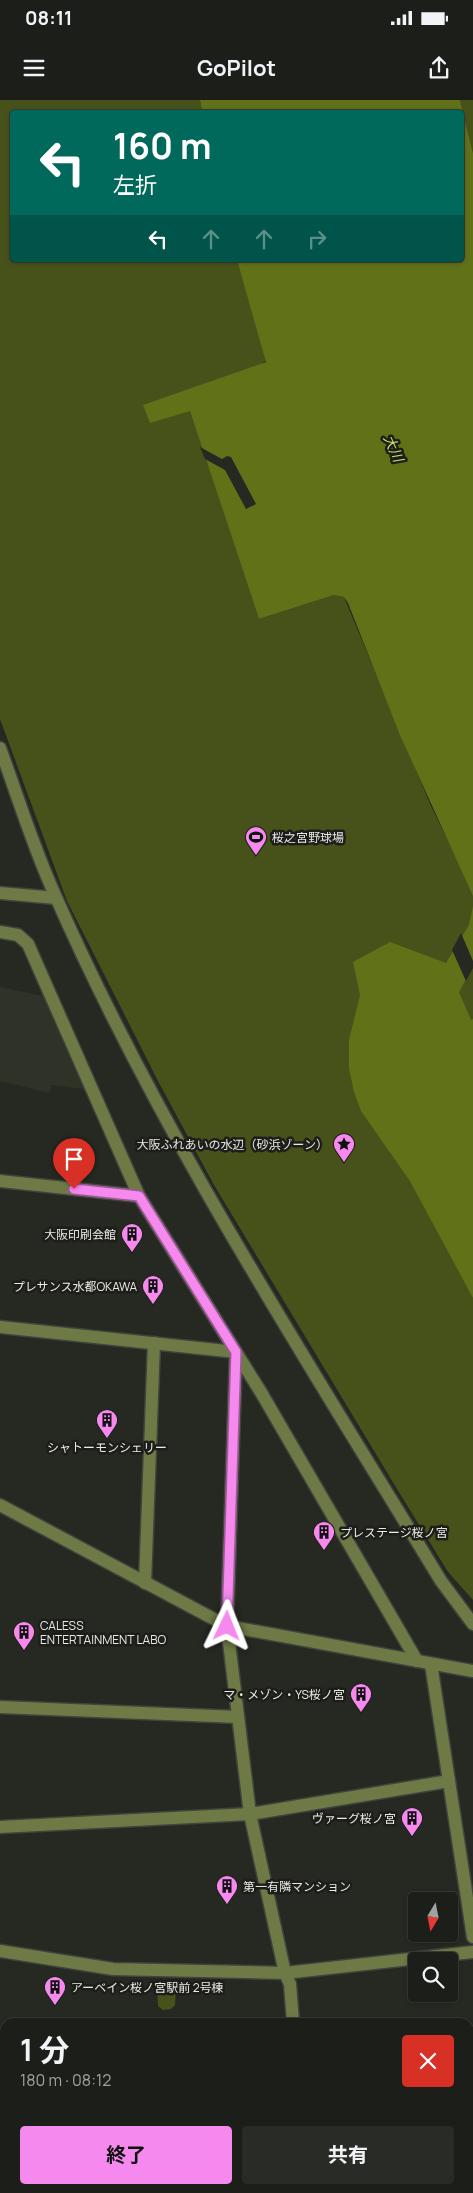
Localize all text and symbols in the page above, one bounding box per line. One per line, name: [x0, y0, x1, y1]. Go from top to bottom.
text: 08:11: [25, 5, 72, 31]
text: GoPilot: [197, 53, 276, 83]
icon: menu: [20, 54, 48, 82]
icon: share: [425, 54, 453, 82]
text: 160 m: [113, 122, 212, 170]
icon: left: [30, 130, 95, 195]
text: 左折: [113, 170, 157, 200]
icon: left: [144, 225, 172, 253]
icon: ahead: [197, 225, 225, 253]
icon: ahead: [250, 225, 278, 253]
icon: right: [303, 225, 331, 253]
water label: 大川: [380, 431, 409, 466]
sports icon: 桜之宮野球場: [244, 825, 268, 856]
place label: 桜之宮野球場: [272, 829, 344, 846]
place icon: 大阪ふれあいの水辺（砂浜ゾーン）: [332, 1132, 356, 1163]
place label: 大阪ふれあいの水辺（砂浜ゾーン）: [137, 1136, 328, 1153]
pin: [53, 1138, 95, 1189]
icon: arrive: [60, 1145, 88, 1173]
building icon: 大阪印刷会館: [120, 1222, 144, 1253]
place label: 大阪印刷会館: [44, 1226, 116, 1243]
building icon: プレサンス水都OKAWA: [141, 1274, 165, 1305]
place label: プレサンス水都OKAWA: [13, 1278, 137, 1295]
building icon: シャトーモンシェリー: [95, 1408, 119, 1439]
place label: シャトーモンシェリー: [47, 1439, 167, 1456]
building icon: プレステージ桜ノ宮: [312, 1520, 336, 1551]
place label: プレステージ桜ノ宮: [340, 1524, 448, 1541]
position arrow: [200, 1599, 252, 1651]
place label: CALESS ENTERTAINMENT LABO: [40, 1617, 167, 1648]
building icon: CALESS ENTERTAINMENT LABO: [12, 1620, 36, 1651]
building icon: マ・メゾン・YS桜ノ宮: [349, 1682, 373, 1713]
place label: マ・メゾン・YS桜ノ宮: [223, 1686, 345, 1703]
building icon: ヴァーグ桜ノ宮: [400, 1806, 424, 1837]
place label: ヴァーグ桜ノ宮: [312, 1810, 396, 1827]
building icon: 第一有隣マンション: [215, 1874, 239, 1905]
place label: 第一有隣マンション: [243, 1878, 351, 1895]
north arrow: [408, 1892, 458, 1942]
map controls: [408, 1892, 458, 2002]
button: search: [408, 1952, 458, 2002]
building icon: アーベイン桜ノ宮駅前 2号棟: [43, 1975, 67, 2006]
place label: アーベイン桜ノ宮駅前 2号棟: [71, 1979, 224, 1996]
text: 1 分: [20, 2029, 69, 2070]
button: close: [402, 2035, 454, 2087]
text: 180 m · 08:12: [20, 2069, 111, 2091]
button: 終了: [20, 2126, 232, 2184]
button: 共有: [242, 2126, 454, 2184]

